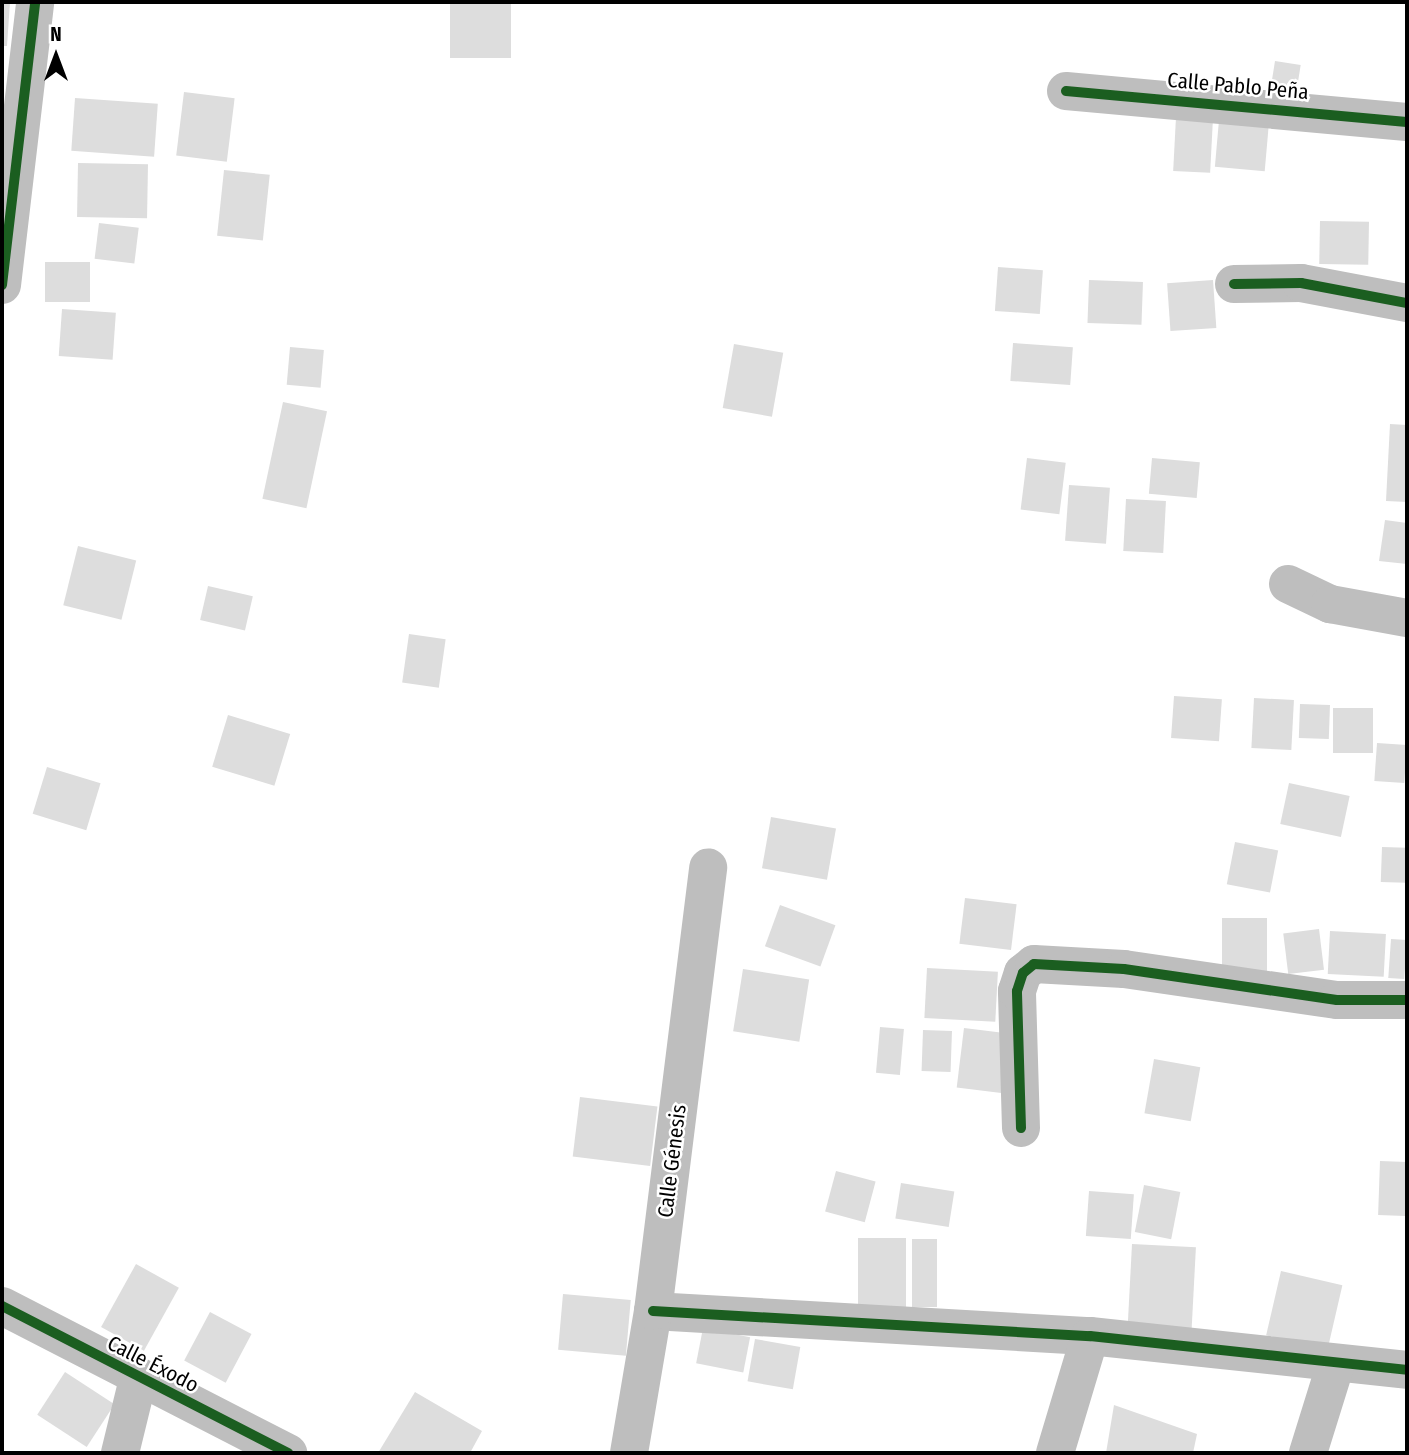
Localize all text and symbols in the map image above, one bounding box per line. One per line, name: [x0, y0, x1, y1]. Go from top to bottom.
north arrow: [21, 21, 91, 91]
text: N: [50, 23, 62, 46]
street label: Calle Pablo Peña: [1166, 67, 1310, 105]
street label: Calle Génesis: [653, 1103, 691, 1219]
street label: Calle Éxodo: [103, 1330, 203, 1398]

